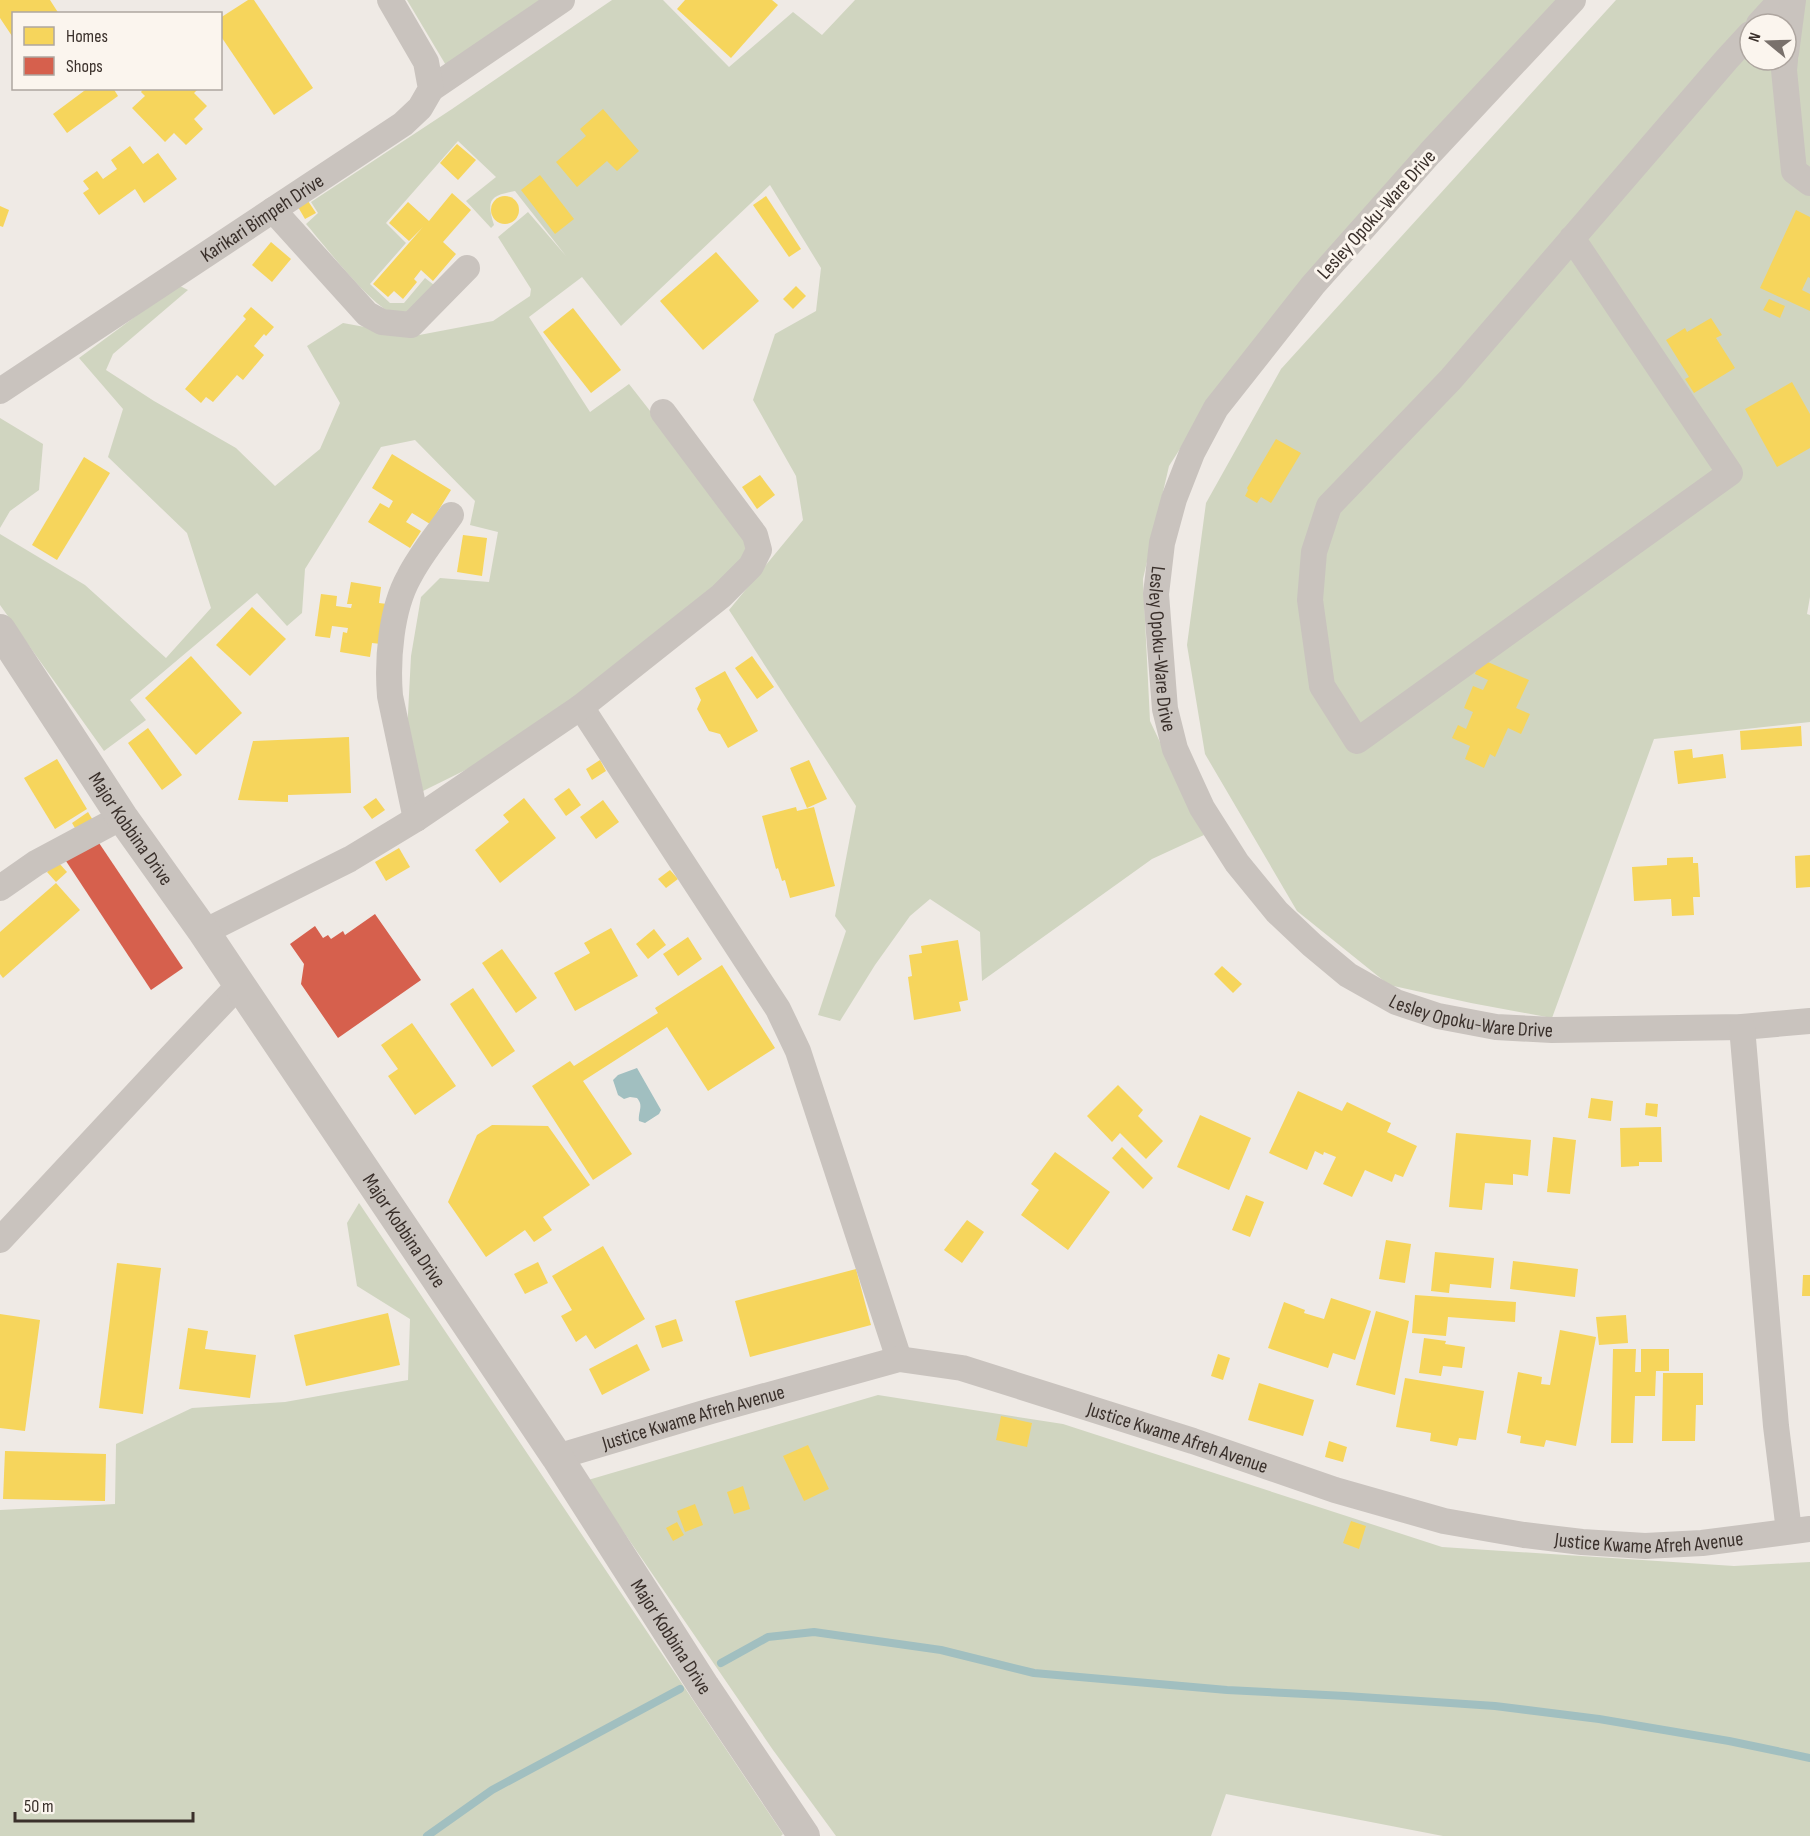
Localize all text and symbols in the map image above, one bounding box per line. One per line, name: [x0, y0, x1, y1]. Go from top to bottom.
legend: [12, 12, 222, 90]
north arrow: [1738, 12, 1798, 72]
text: Homes: [66, 26, 108, 47]
text: N: [1745, 30, 1766, 45]
text: Shops: [66, 56, 103, 77]
street label: Lesley Opoku-Ware Drive: [1312, 145, 1441, 284]
street label: Karikari Bimpeh Drive: [196, 169, 328, 268]
street label: Lesley Opoku-Ware Drive: [1143, 565, 1181, 734]
street label: Major Kobbina Drive: [83, 768, 178, 890]
street label: Lesley Opoku-Ware Drive: [1385, 990, 1553, 1043]
street label: Major Kobbina Drive: [357, 1169, 451, 1292]
street label: Justice Kwame Afreh Avenue: [599, 1380, 787, 1456]
street label: Justice Kwame Afreh Avenue: [1083, 1397, 1271, 1479]
street label: Justice Kwame Afreh Avenue: [1552, 1527, 1745, 1559]
street label: Major Kobbina Drive: [625, 1575, 716, 1699]
scale bar: [15, 1785, 194, 1823]
text: 50 m: [24, 1796, 54, 1817]

